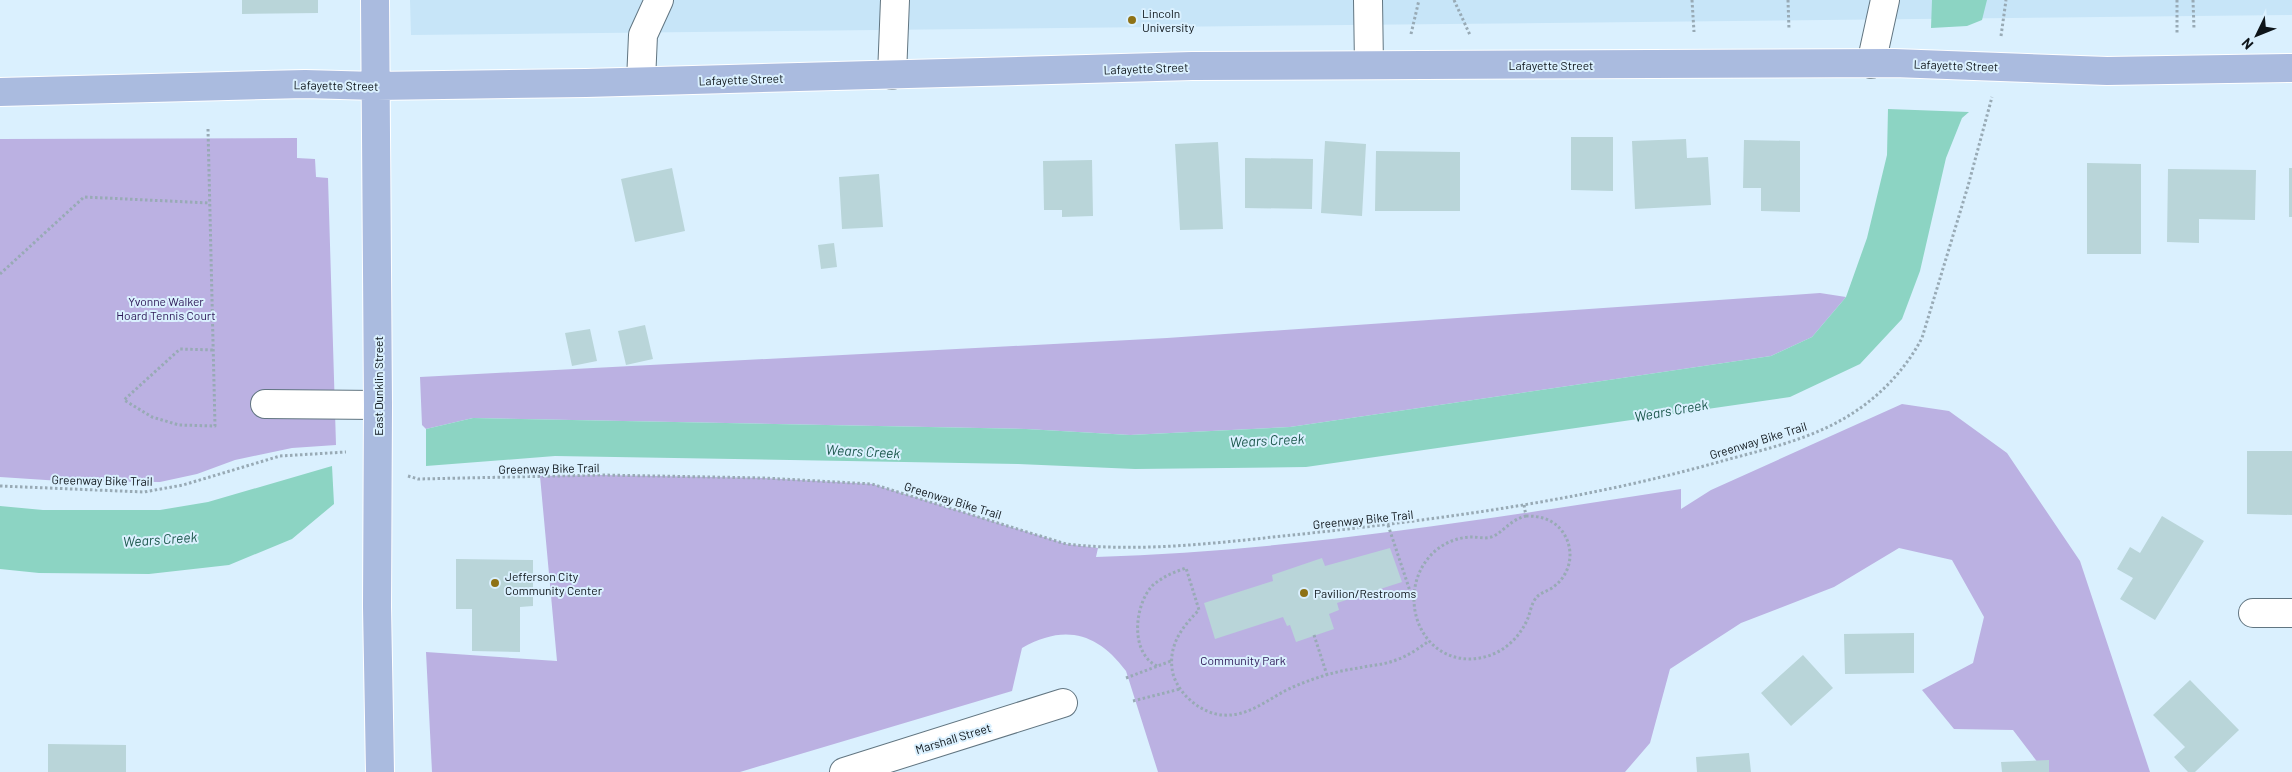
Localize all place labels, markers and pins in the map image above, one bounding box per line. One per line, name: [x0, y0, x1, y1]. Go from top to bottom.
place label: Lincoln University: [1142, 6, 1195, 34]
marker: Lincoln University: [1126, 14, 1138, 26]
place label: Jefferson City Community Center: [505, 569, 603, 597]
marker: Jefferson City Community Center: [489, 577, 501, 589]
place label: Pavilion/Restrooms: [1314, 586, 1417, 600]
marker: Pavilion/Restrooms: [1298, 587, 1310, 599]

